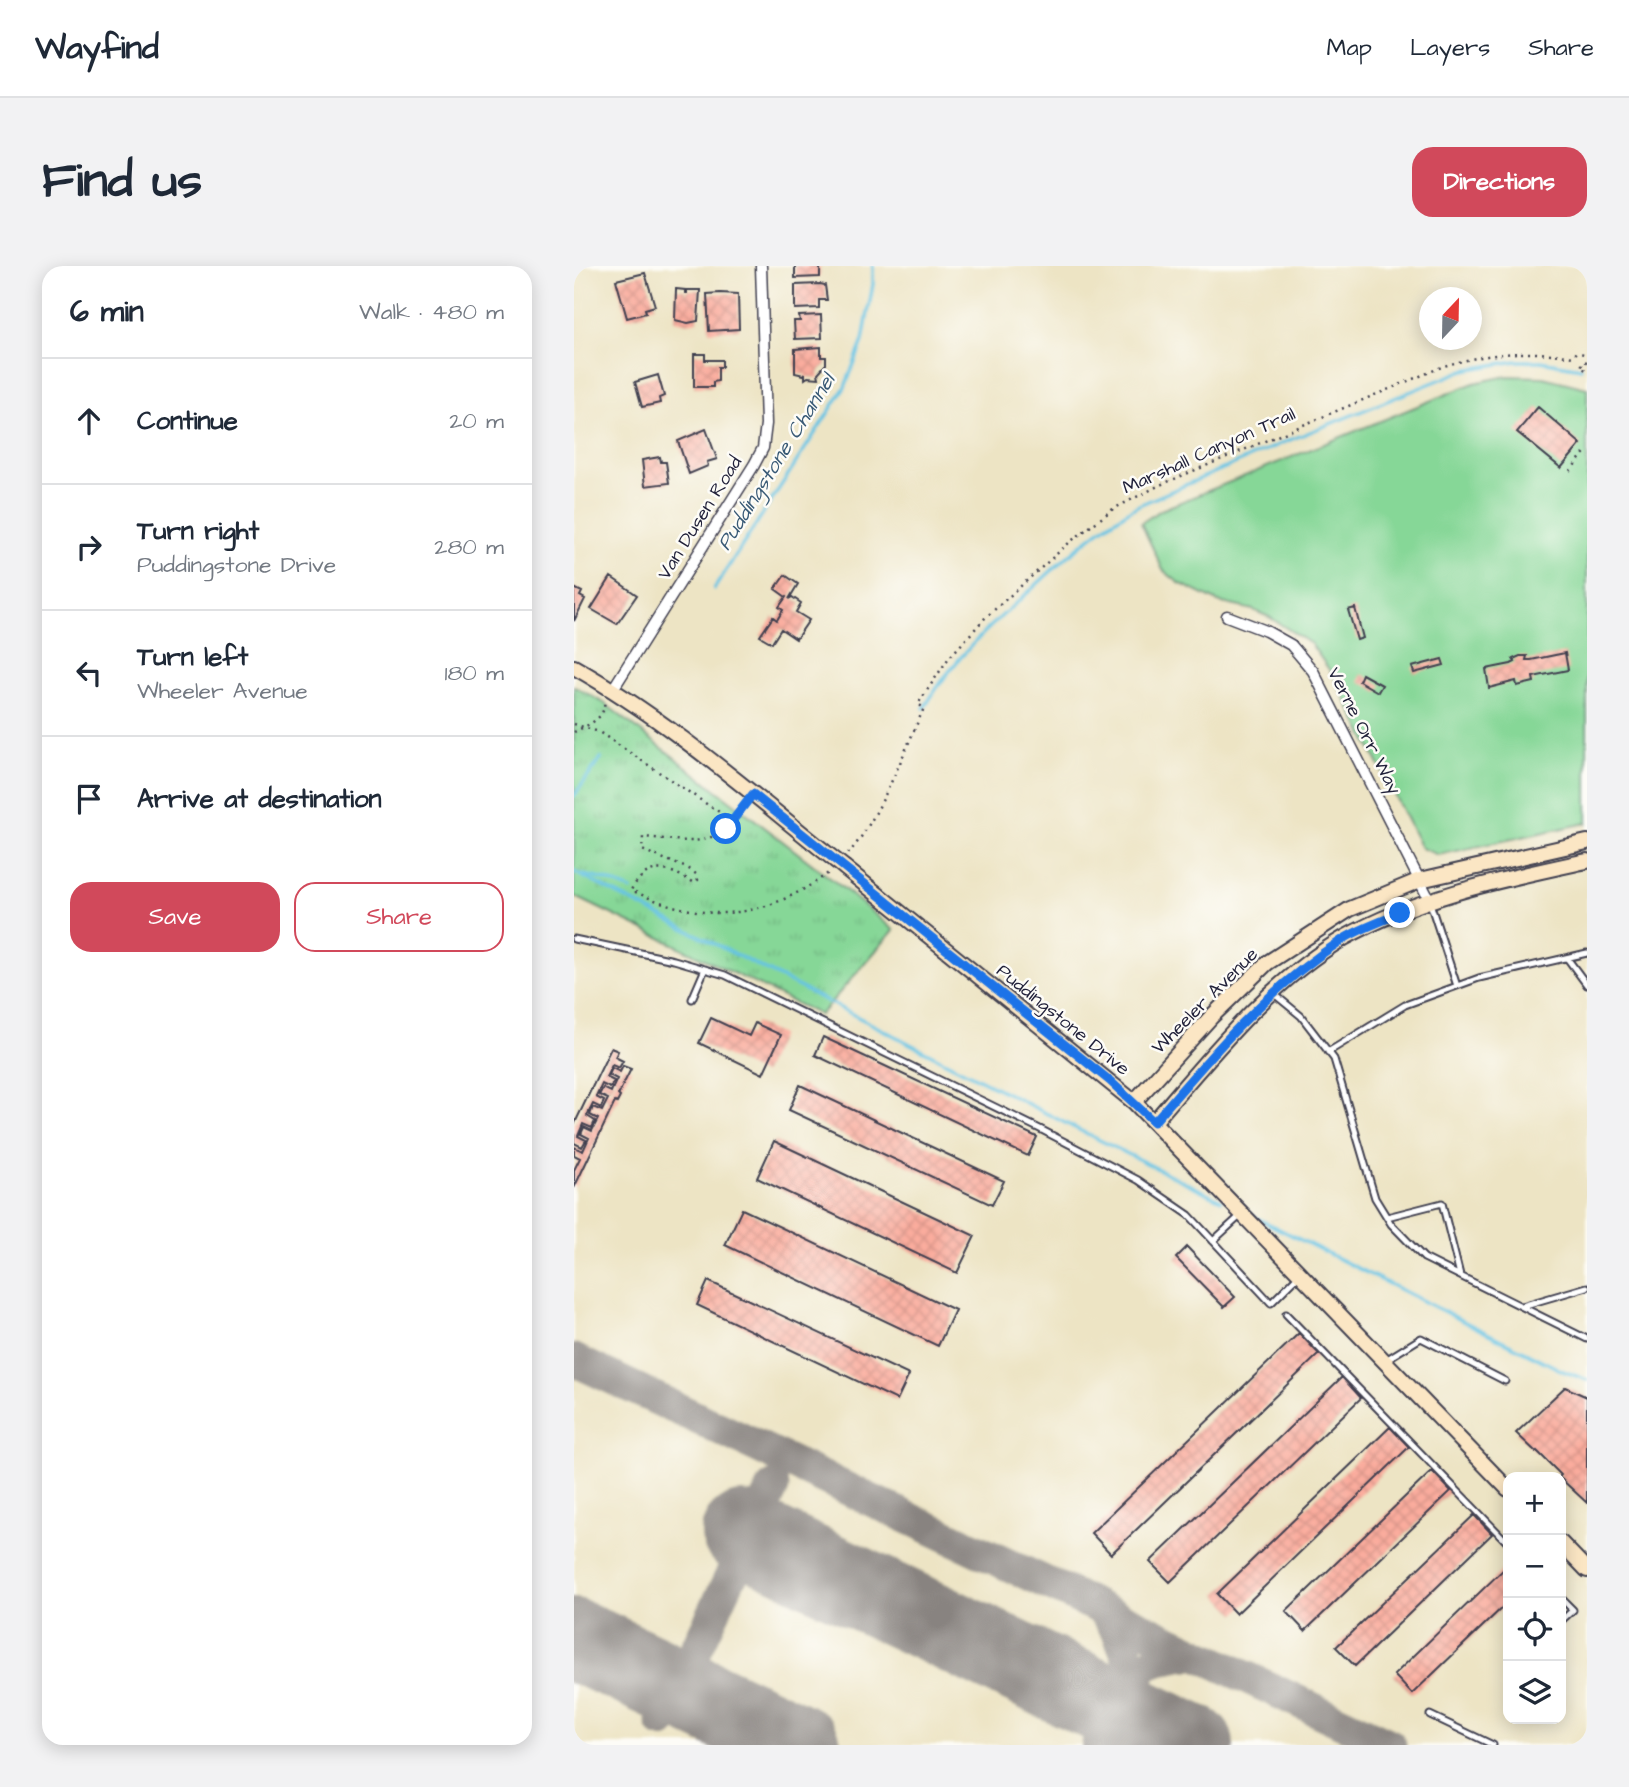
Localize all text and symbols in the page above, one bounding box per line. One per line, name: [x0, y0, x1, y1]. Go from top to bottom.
text: Wayfind: [35, 25, 159, 71]
text: Map: [1327, 31, 1372, 65]
text: Layers: [1410, 31, 1490, 65]
text: Share: [1528, 31, 1594, 65]
button: Directions: [1412, 147, 1587, 217]
text: Find us: [42, 148, 202, 216]
north arrow: [1419, 287, 1482, 350]
text: 6 min: [70, 291, 144, 333]
text: Walk · 480 m: [359, 296, 504, 328]
water label: Puddingstone Channel: [710, 366, 844, 556]
street label: Marshall Canyon Trail: [1118, 401, 1300, 502]
icon: ahead: [70, 402, 108, 440]
text: Continue: [137, 403, 238, 439]
text: 20 m: [449, 405, 504, 437]
street label: Van Dusen Road: [651, 451, 749, 585]
text: Turn right: [137, 513, 259, 549]
icon: right: [70, 528, 108, 566]
text: 280 m: [434, 531, 504, 563]
text: Puddingstone Drive: [137, 549, 336, 581]
text: Turn left: [137, 639, 248, 675]
icon: left: [70, 654, 108, 692]
text: 180 m: [445, 657, 504, 689]
street label: Verne Orr Way: [1319, 663, 1408, 800]
text: Wheeler Avenue: [137, 675, 308, 707]
icon: arrive: [70, 780, 108, 818]
text: Arrive at destination: [137, 781, 382, 817]
route start: [710, 813, 741, 844]
button: Save: [70, 882, 280, 952]
button: Share: [294, 882, 504, 952]
route end: [1384, 897, 1415, 928]
street label: Wheeler Avenue: [1146, 942, 1264, 1060]
street label: Puddingstone Drive: [990, 958, 1135, 1083]
map controls: [1503, 1472, 1566, 1724]
button: +: [1503, 1472, 1566, 1535]
button: −: [1503, 1535, 1566, 1598]
button: locate: [1503, 1598, 1566, 1661]
button: layers: [1503, 1661, 1566, 1724]

